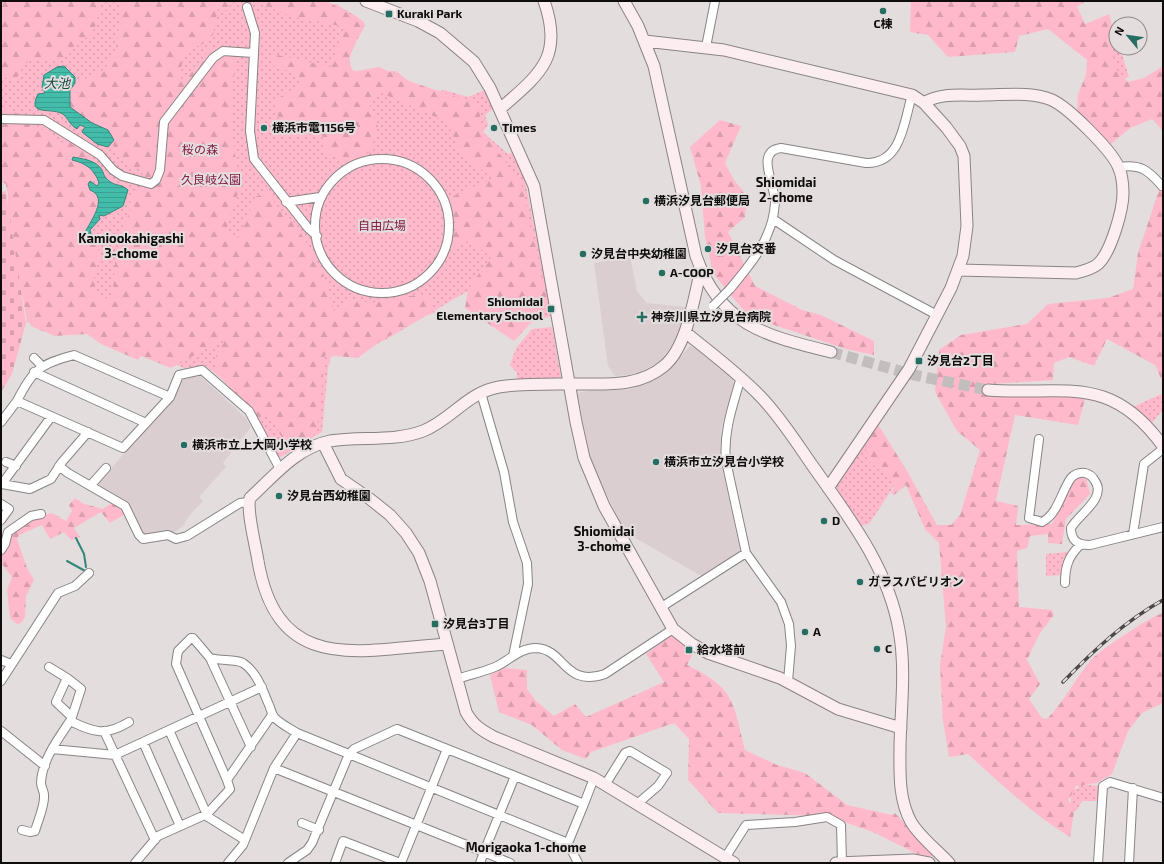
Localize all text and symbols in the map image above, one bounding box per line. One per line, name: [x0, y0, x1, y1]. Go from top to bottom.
place label: Kuraki Park: [397, 6, 463, 20]
marker: C棟: [878, 6, 888, 16]
marker: Kuraki Park: [384, 9, 394, 19]
place label: C棟: [873, 16, 893, 30]
north arrow: [1108, 16, 1148, 56]
text: N: [1111, 24, 1126, 38]
water label: 大池: [44, 75, 72, 91]
place label: 横浜市電1156号: [272, 120, 356, 134]
place label: Times: [502, 120, 536, 134]
marker: 横浜市電1156号: [259, 123, 269, 133]
marker: Times: [489, 123, 499, 133]
park label: 桜の森: [182, 142, 218, 156]
park label: 久良岐公園: [181, 172, 241, 186]
district label: Shiomidai 2-chome: [756, 174, 816, 205]
place label: 横浜汐見台郵便局: [654, 193, 750, 207]
marker: 横浜汐見台郵便局: [641, 196, 651, 206]
park label: 自由広場: [358, 218, 406, 232]
district label: Kamiookahigashi 3-chome: [78, 230, 184, 261]
place label: 汐見台交番: [716, 241, 777, 255]
marker: 汐見台交番: [703, 244, 713, 254]
place label: 汐見台中央幼稚園: [591, 246, 687, 260]
marker: 汐見台中央幼稚園: [578, 249, 588, 259]
place label: A-COOP: [670, 265, 714, 279]
marker: A-COOP: [657, 268, 667, 278]
place label: Shiomidai Elementary School: [436, 294, 543, 323]
marker: Shiomidai Elementary School: [546, 304, 556, 314]
place label: 神奈川県立汐見台病院: [651, 309, 771, 323]
marker: 神奈川県立汐見台病院: [636, 311, 648, 323]
place label: 汐見台2丁目: [927, 353, 994, 367]
marker: 汐見台2丁目: [914, 356, 924, 366]
place label: 横浜市立上大岡小学校: [192, 437, 312, 451]
marker: 横浜市立上大岡小学校: [179, 440, 189, 450]
place label: 横浜市立汐見台小学校: [664, 454, 784, 468]
marker: 横浜市立汐見台小学校: [651, 457, 661, 467]
place label: 汐見台西幼稚園: [287, 488, 371, 502]
marker: 汐見台西幼稚園: [274, 491, 284, 501]
place label: D: [832, 513, 840, 527]
marker: D: [819, 516, 829, 526]
district label: Shiomidai 3-chome: [574, 523, 634, 554]
place label: ガラスパビリオン: [868, 574, 964, 588]
marker: ガラスパビリオン: [855, 577, 865, 587]
place label: 汐見台3丁目: [443, 616, 510, 630]
marker: 汐見台3丁目: [430, 619, 440, 629]
place label: A: [813, 624, 821, 638]
marker: A: [800, 627, 810, 637]
place label: C: [885, 641, 892, 655]
place label: 給水塔前: [697, 642, 745, 656]
marker: C: [872, 644, 882, 654]
marker: 給水塔前: [684, 645, 694, 655]
district label: Morigaoka 1-chome: [466, 839, 586, 855]

